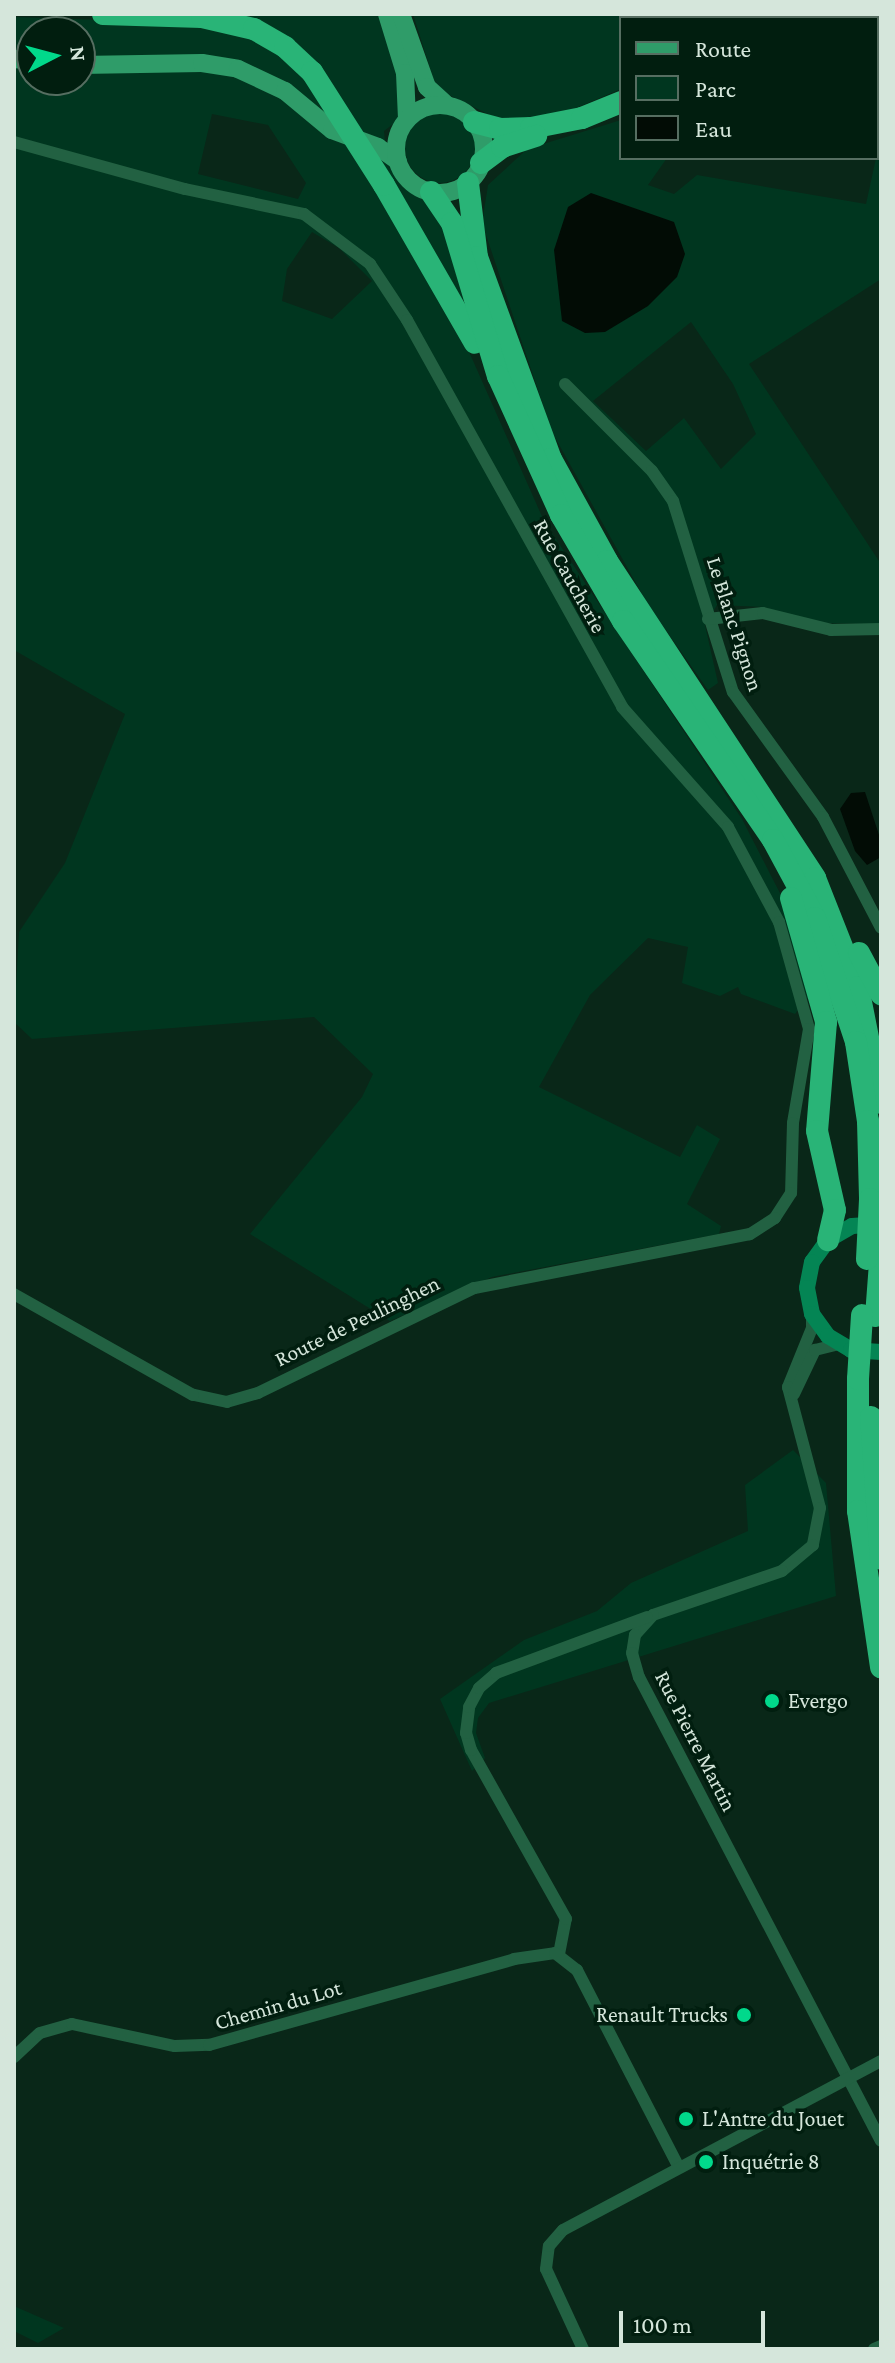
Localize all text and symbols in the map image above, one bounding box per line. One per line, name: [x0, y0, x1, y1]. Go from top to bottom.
north arrow: [16, 16, 96, 96]
legend: [619, 16, 879, 160]
text: Route: [695, 35, 751, 62]
text: N: [65, 45, 92, 62]
text: Parc: [695, 75, 736, 102]
text: Eau: [695, 115, 732, 142]
street label: Rue Caucherie: [528, 515, 612, 637]
street label: Le Blanc Pignon: [701, 553, 769, 695]
street label: Route de Peulinghen: [270, 1270, 444, 1372]
street label: Rue Pierre Martin: [649, 1666, 743, 1816]
place label: Evergo: [788, 1688, 848, 1714]
marker: Evergo: [763, 1692, 781, 1710]
street label: Chemin du Lot: [212, 1974, 344, 2036]
place label: Renault Trucks: [596, 2002, 728, 2028]
marker: Renault Trucks: [735, 2006, 753, 2024]
place label: L'Antre du Jouet: [702, 2106, 844, 2132]
marker: L'Antre du Jouet: [677, 2110, 695, 2128]
place label: Inquétrie 8: [722, 2149, 820, 2175]
marker: Inquétrie 8: [697, 2153, 715, 2171]
scale bar: [623, 2295, 769, 2345]
text: 100 m: [633, 2311, 692, 2338]

